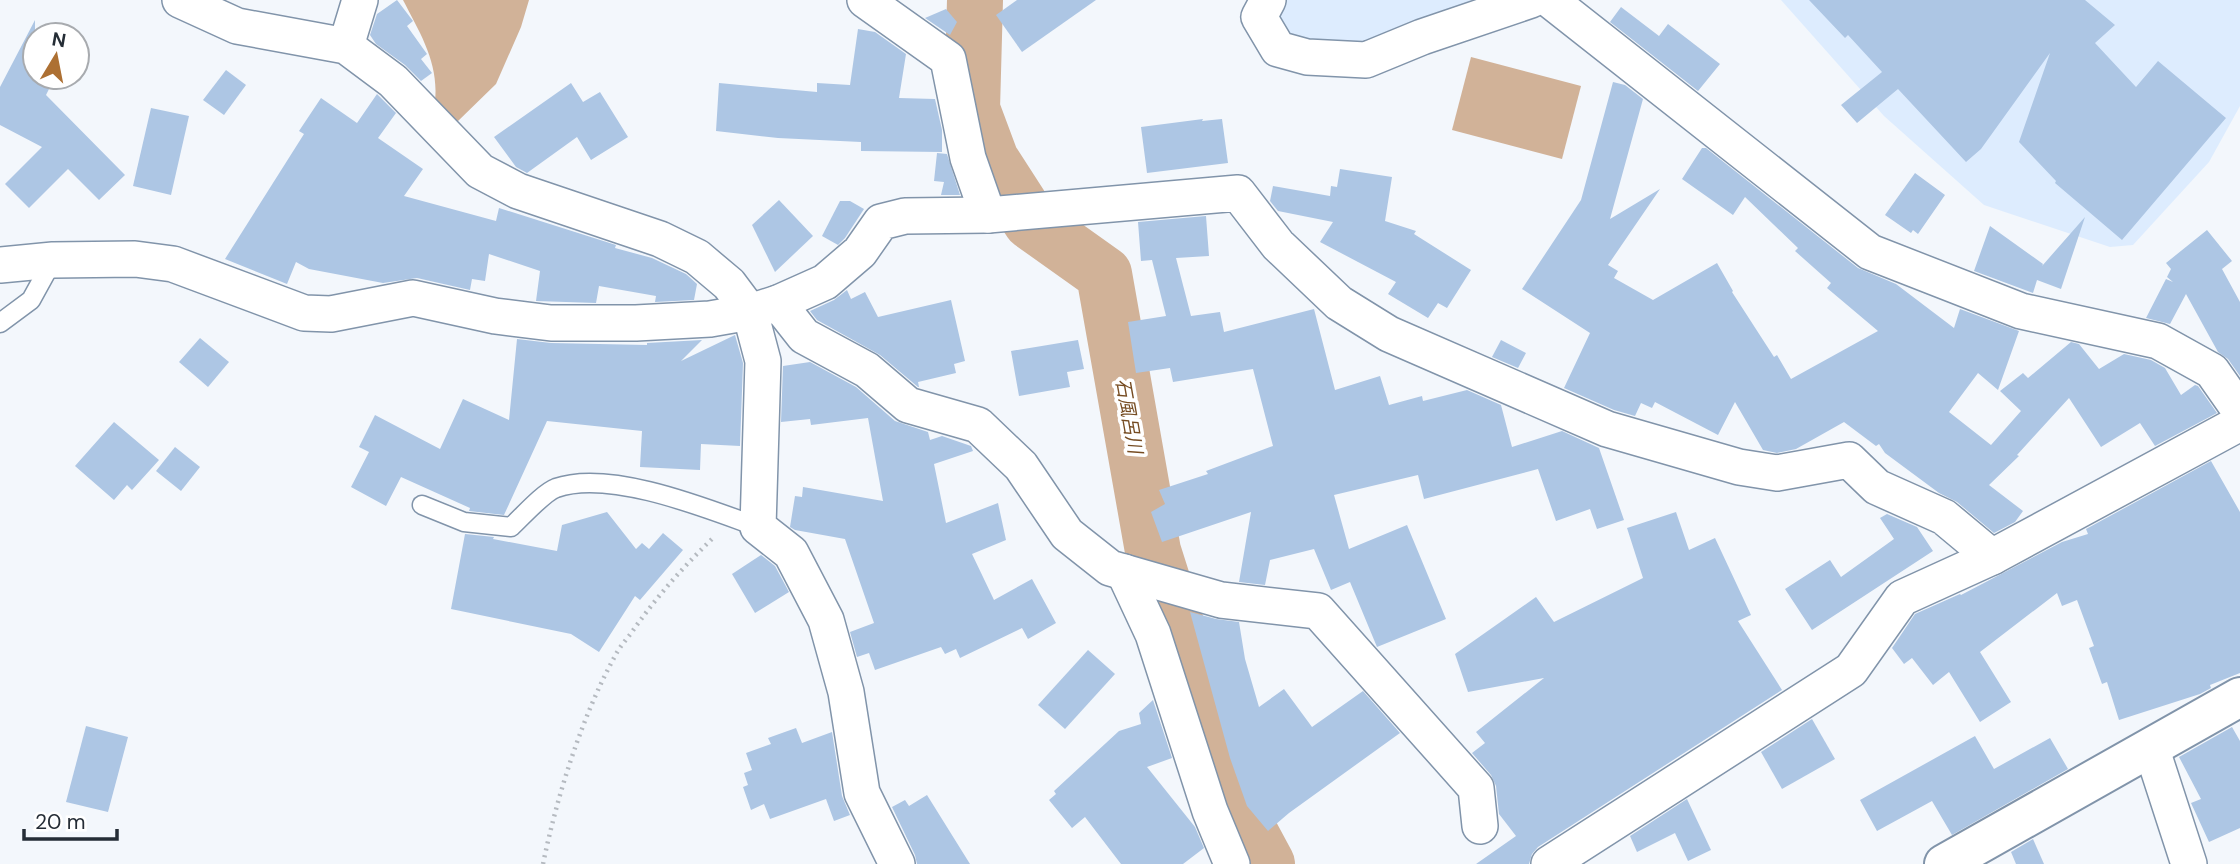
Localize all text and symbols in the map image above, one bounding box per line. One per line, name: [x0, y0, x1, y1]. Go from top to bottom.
north arrow: [21, 21, 91, 91]
text: N: [50, 26, 68, 53]
water label: 石風呂川: [1110, 376, 1148, 458]
scale bar: [24, 798, 117, 842]
text: 20 m: [35, 808, 86, 836]

